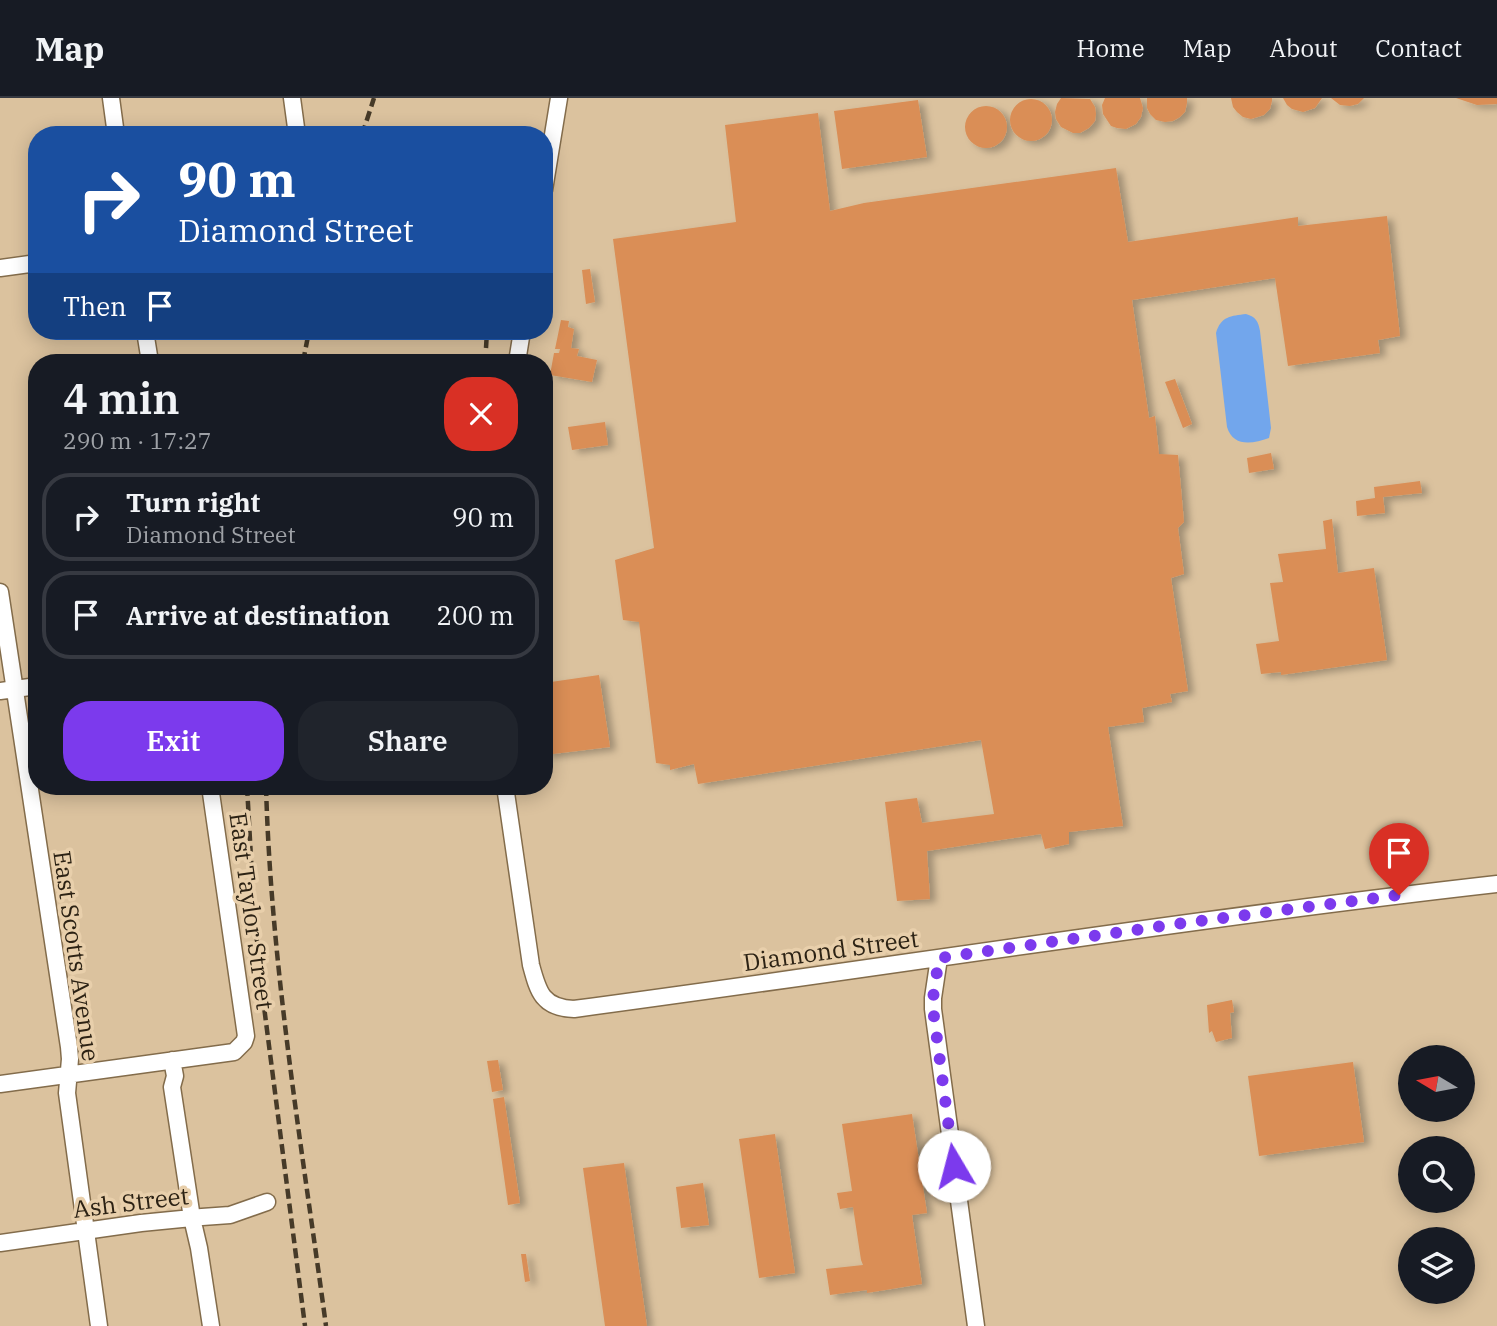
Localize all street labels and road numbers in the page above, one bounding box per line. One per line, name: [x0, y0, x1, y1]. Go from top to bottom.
street label: East Taylor Street: [222, 810, 282, 1012]
street label: East Scotts Avenue: [46, 849, 108, 1063]
street label: Diamond Street: [741, 922, 921, 978]
street label: Ash Street: [71, 1179, 190, 1225]

